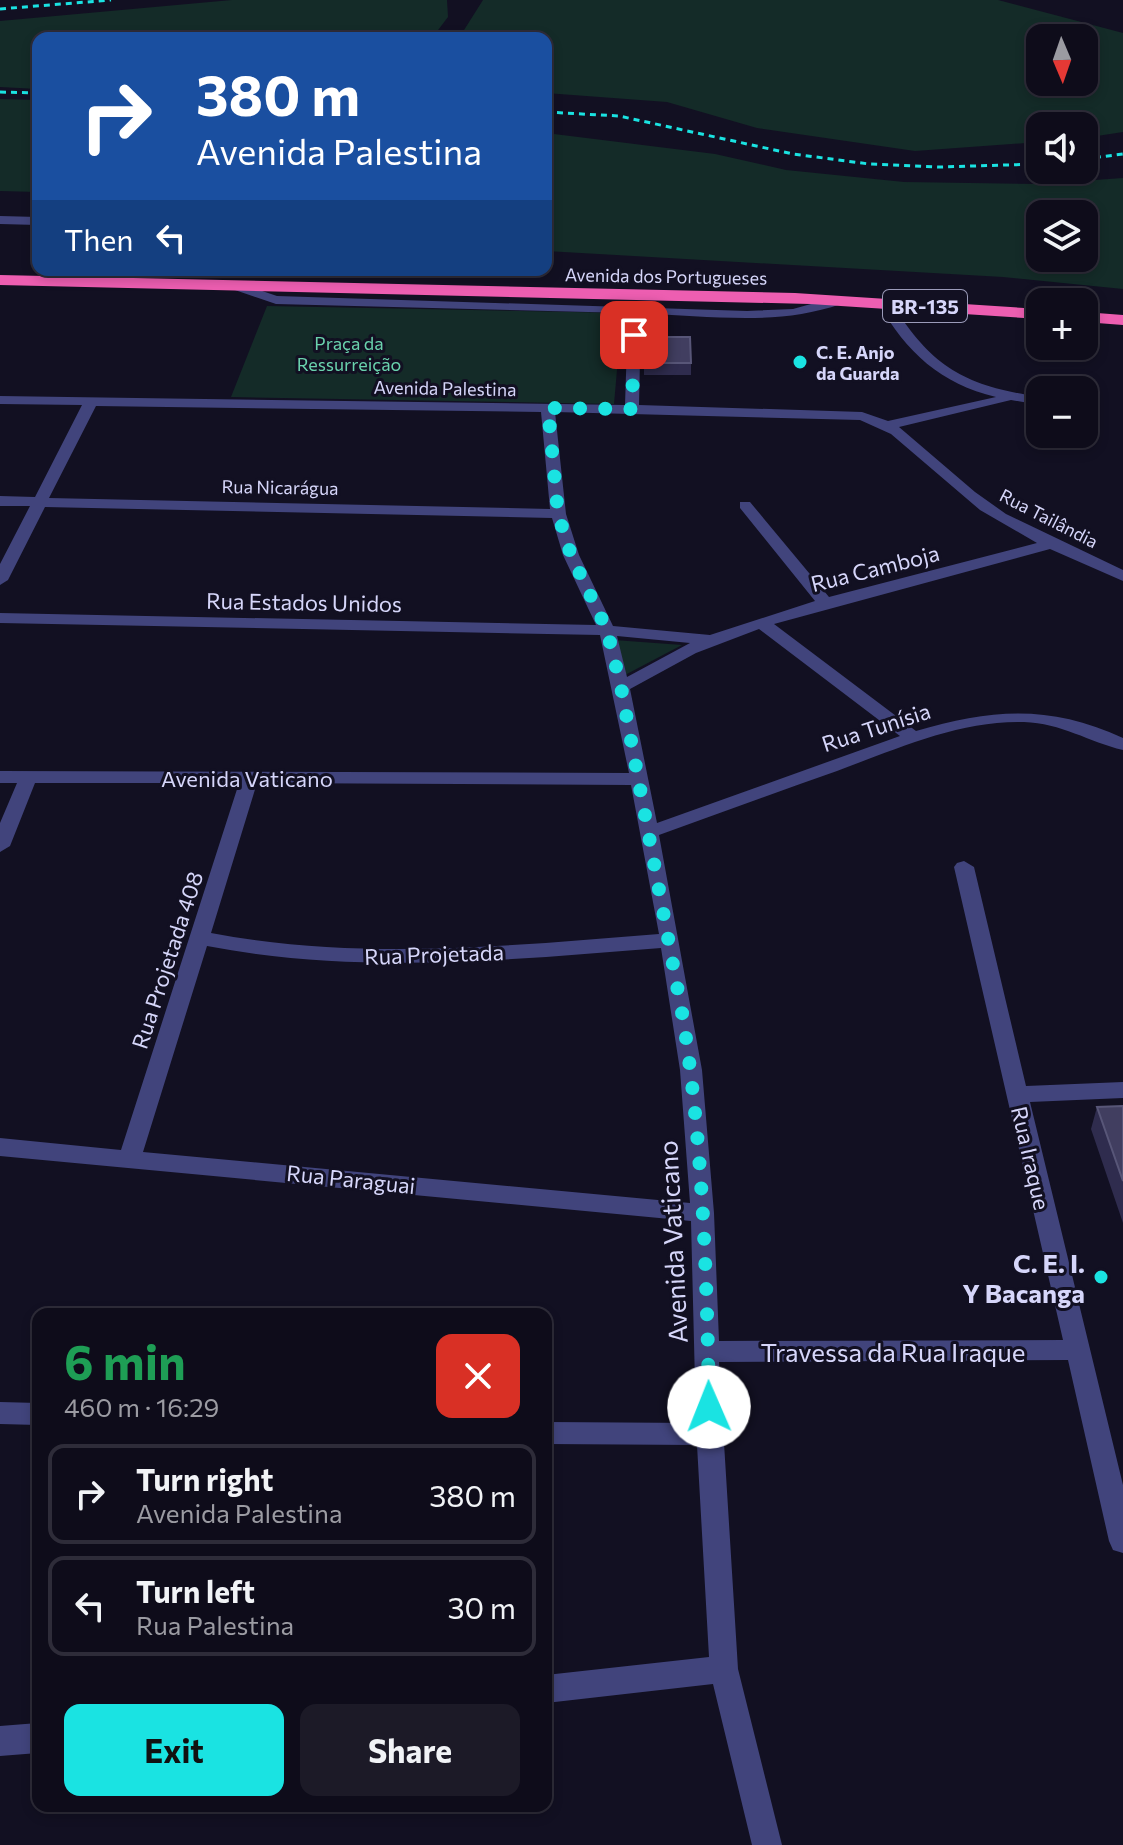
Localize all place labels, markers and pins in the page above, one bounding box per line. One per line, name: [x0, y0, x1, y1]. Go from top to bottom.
pin: [600, 301, 668, 369]
place label: C. E. Anjo da Guarda: [816, 341, 900, 384]
marker: C. E. Anjo da Guarda: [791, 353, 809, 371]
place label: C. E. I. Y Bacanga: [962, 1247, 1085, 1308]
marker: C. E. I. Y Bacanga: [1092, 1268, 1110, 1286]

